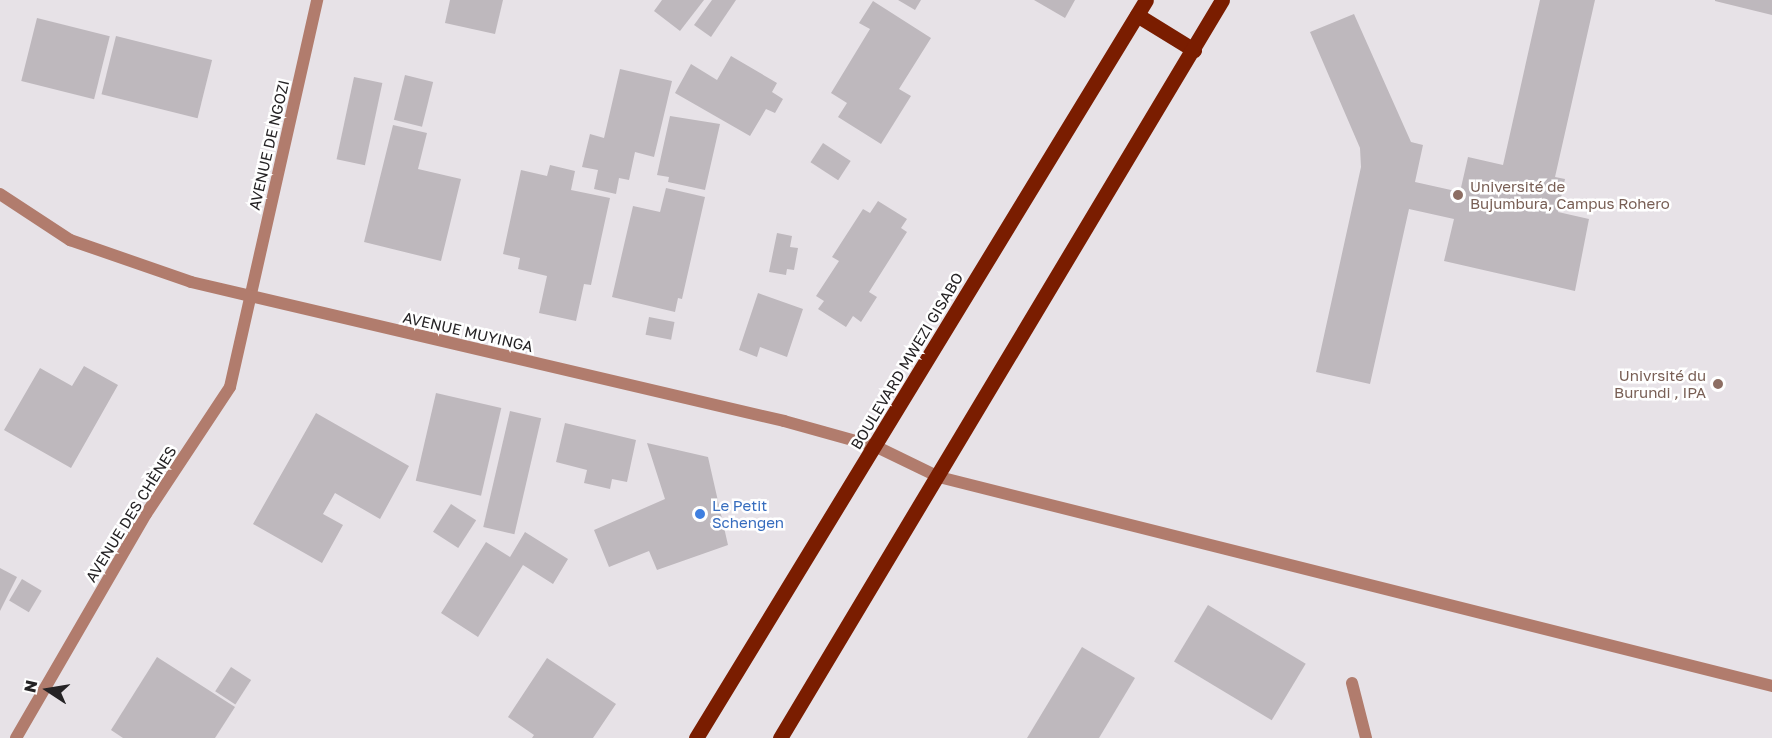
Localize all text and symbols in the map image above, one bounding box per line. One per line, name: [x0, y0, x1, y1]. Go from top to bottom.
street label: AVENUE DE NGOZI: [245, 78, 293, 212]
place label: Université de Bujumbura, Campus Rohero: [1470, 177, 1670, 212]
marker: Université de Bujumbura, Campus Rohero: [1451, 188, 1465, 202]
street label: BOULEVARD MWEZI GISABO: [847, 269, 967, 453]
street label: AVENUE MUYINGA: [401, 308, 535, 356]
place label: Univrsité du Burundi , IPA: [1614, 366, 1706, 401]
marker: Univrsité du Burundi , IPA: [1711, 377, 1725, 391]
street label: AVENUE DES CHÈNES: [82, 443, 180, 585]
place label: Le Petit Schengen: [712, 496, 784, 531]
marker: Le Petit Schengen: [693, 507, 707, 521]
north arrow: [18, 660, 78, 720]
text: N: [19, 678, 41, 694]

